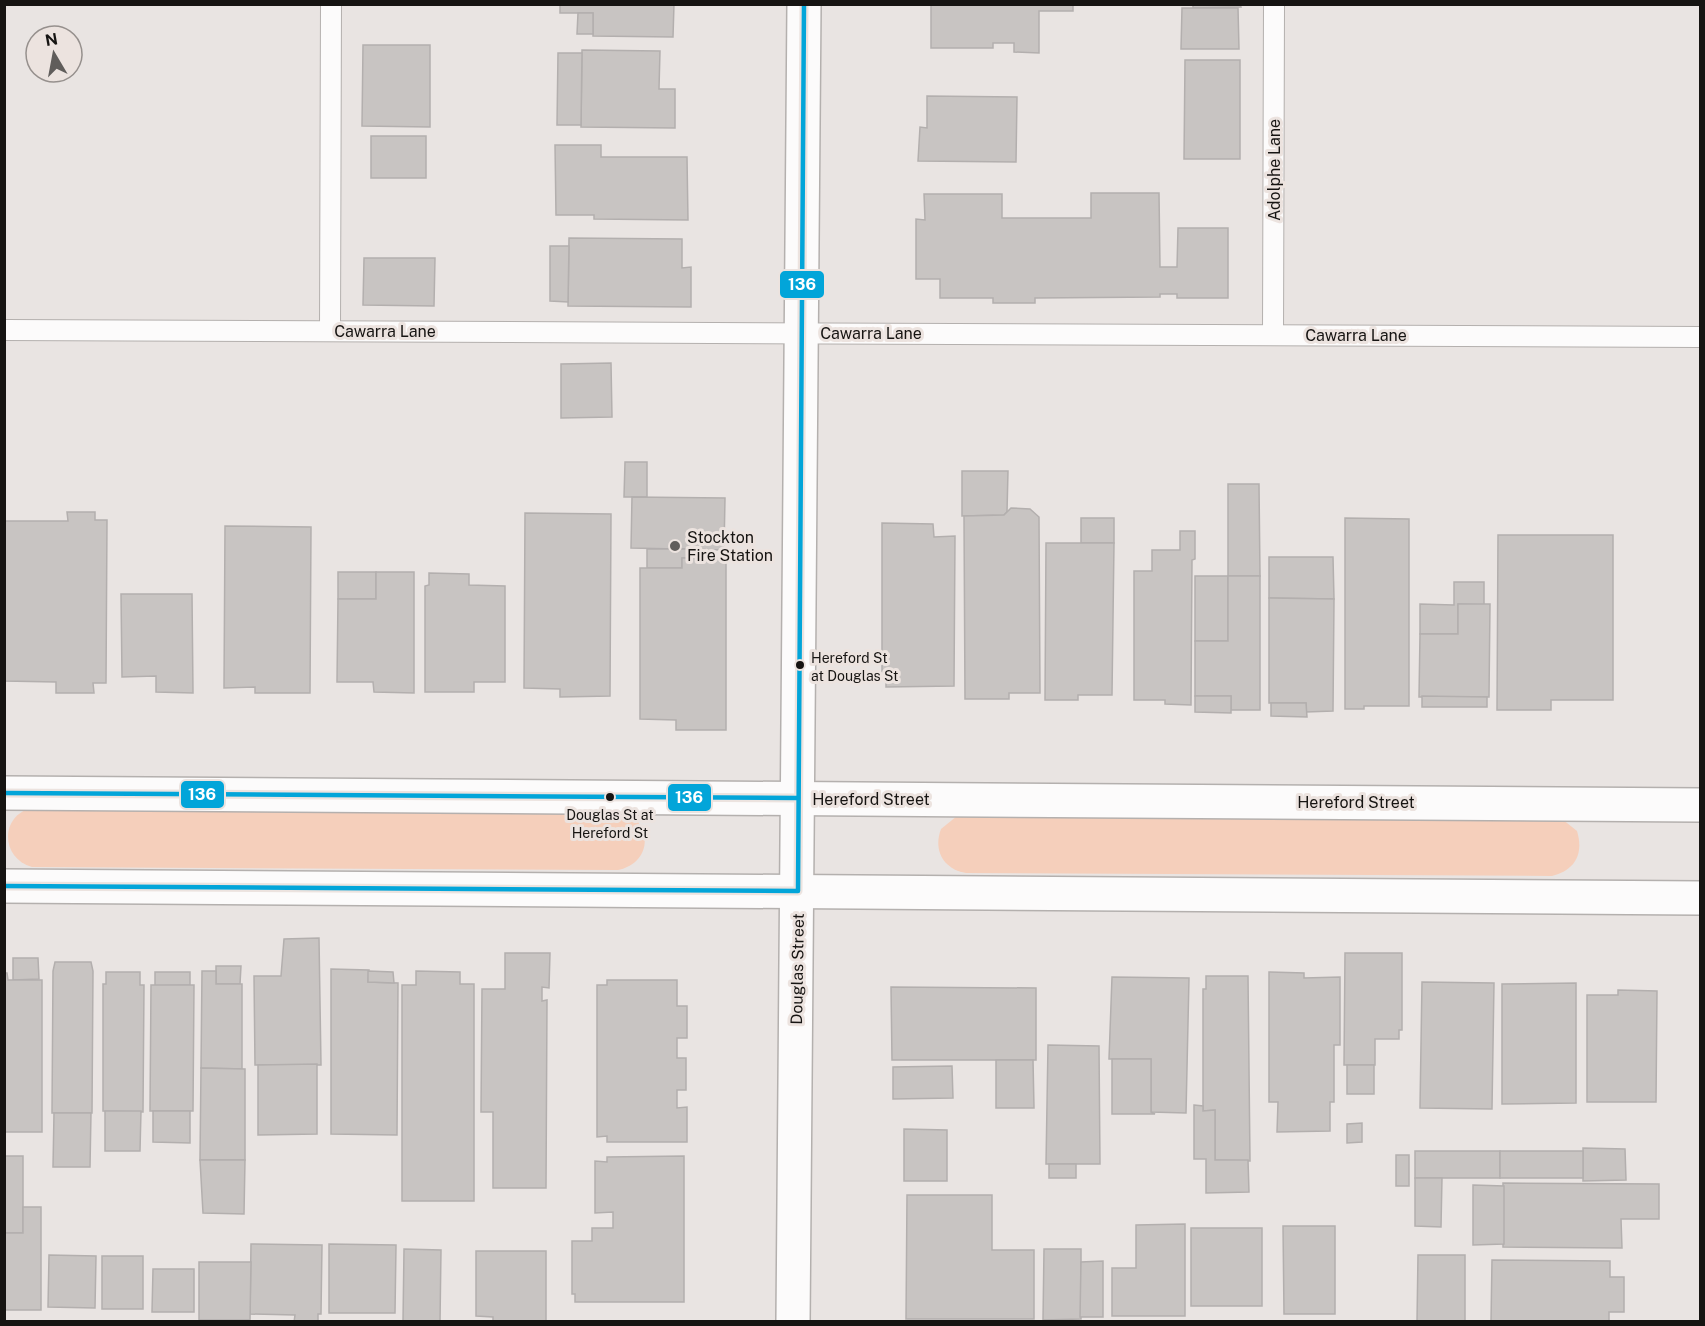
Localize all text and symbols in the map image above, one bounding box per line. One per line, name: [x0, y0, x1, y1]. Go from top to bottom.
north arrow: [24, 24, 84, 84]
text: N: [44, 29, 59, 50]
street label: Adolphe Lane: [1265, 119, 1284, 221]
line badge: 136: [779, 270, 825, 299]
text: 136: [788, 275, 816, 294]
street label: Cawarra Lane: [334, 322, 436, 341]
street label: Cawarra Lane: [820, 324, 922, 343]
street label: Cawarra Lane: [1305, 326, 1407, 345]
place label: Stockton Fire Station: [687, 528, 773, 565]
marker: Stockton Fire Station: [668, 539, 682, 553]
place label: Hereford St at Douglas St: [811, 650, 899, 684]
marker: Hereford St at Douglas St: [794, 659, 806, 671]
line badge: 136: [180, 780, 225, 809]
line badge: 136: [667, 783, 712, 812]
text: 136: [188, 785, 216, 804]
text: 136: [675, 788, 703, 807]
street label: Hereford Street: [812, 790, 930, 809]
marker: Douglas St at Hereford St: [604, 791, 616, 803]
street label: Hereford Street: [1297, 793, 1415, 812]
place label: Douglas St at Hereford St: [566, 807, 654, 841]
street label: Douglas Street: [787, 913, 808, 1025]

